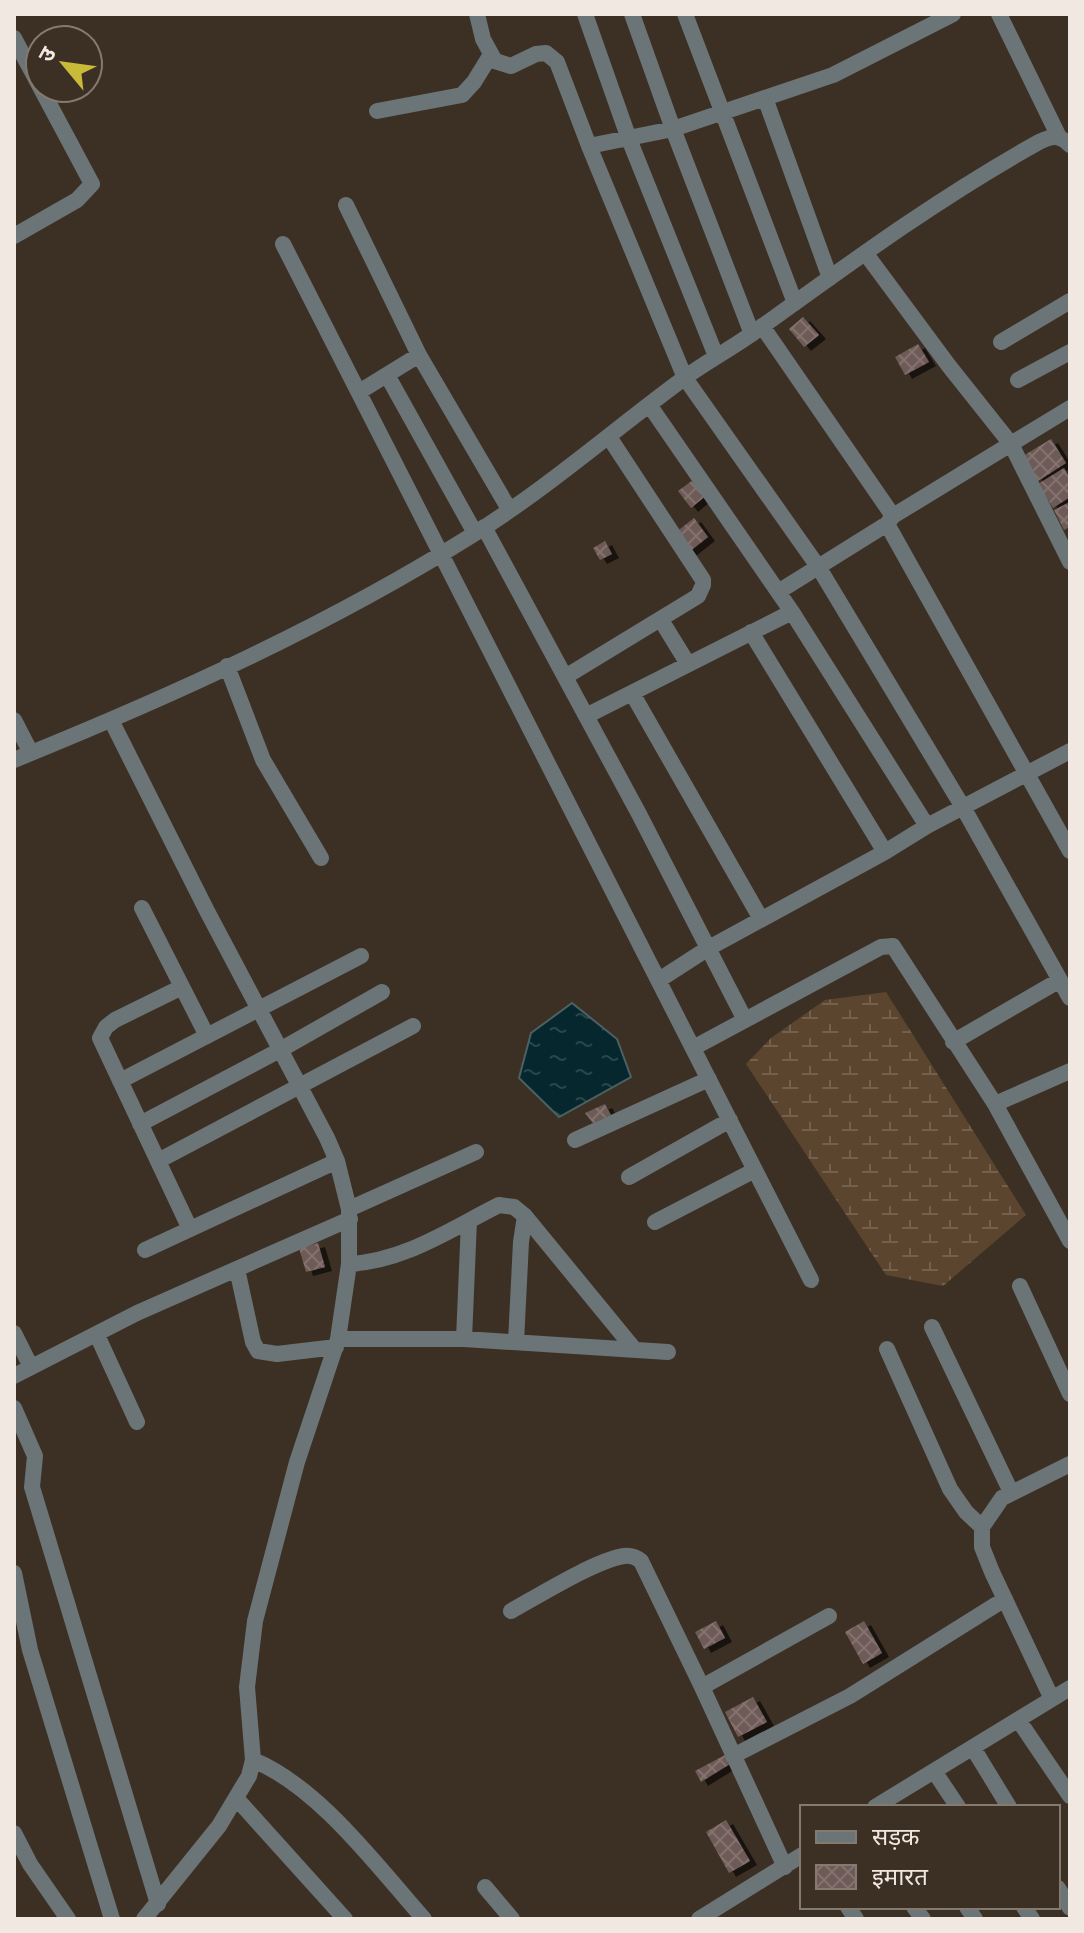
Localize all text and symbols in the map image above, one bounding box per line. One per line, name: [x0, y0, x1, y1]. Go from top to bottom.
north arrow: [24, 24, 104, 104]
text: उ: [30, 40, 63, 67]
legend: [800, 1805, 1060, 1909]
text: सड़क: [872, 1819, 920, 1852]
text: इमारत: [872, 1859, 929, 1892]

